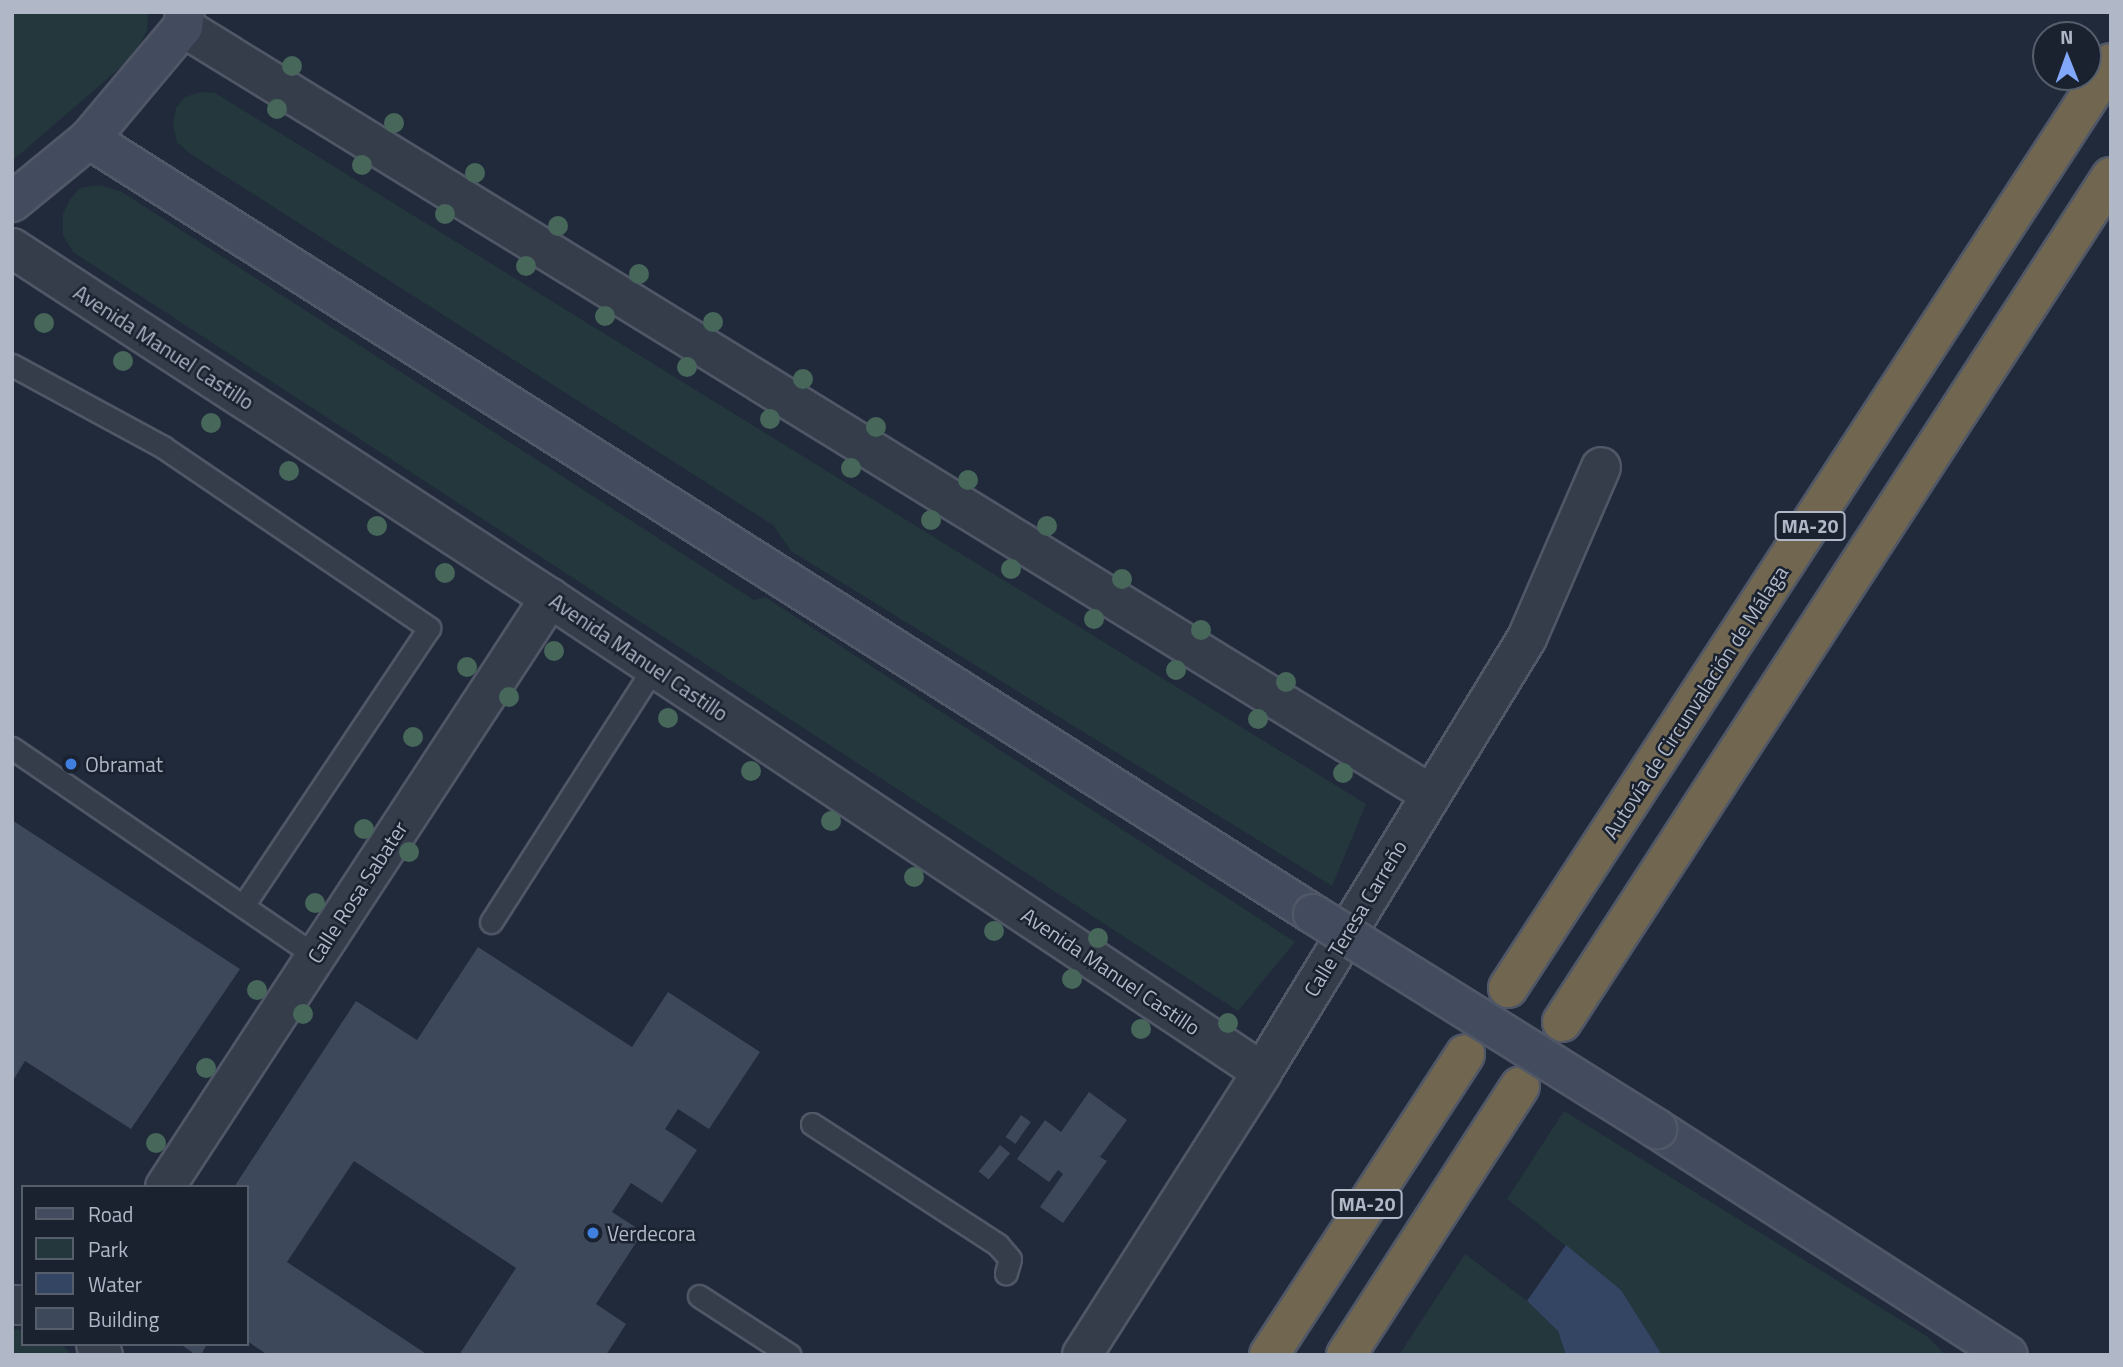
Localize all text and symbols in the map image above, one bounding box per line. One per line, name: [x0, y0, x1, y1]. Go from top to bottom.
north arrow: [2032, 21, 2102, 91]
text: N: [2060, 22, 2073, 51]
street label: Avenida Manuel Castillo: [69, 279, 259, 415]
road number: MA-20: [1773, 510, 1847, 541]
street label: Autovía de Circunvalación de Málaga: [1597, 561, 1793, 843]
street label: Avenida Manuel Castillo: [545, 588, 733, 726]
place label: Obramat: [85, 751, 163, 777]
marker: Obramat: [63, 756, 79, 772]
street label: Calle Rosa Sabater: [302, 816, 412, 968]
street label: Calle Teresa Carreño: [1298, 835, 1412, 1001]
street label: Avenida Manuel Castillo: [1017, 902, 1205, 1040]
legend: [21, 1185, 248, 1346]
road number: MA-20: [1330, 1188, 1404, 1220]
text: Road: [88, 1198, 133, 1230]
place label: Verdecora: [607, 1220, 696, 1246]
marker: Verdecora: [585, 1225, 601, 1241]
text: Park: [88, 1233, 128, 1265]
text: Water: [88, 1268, 142, 1300]
text: Building: [88, 1303, 159, 1335]

